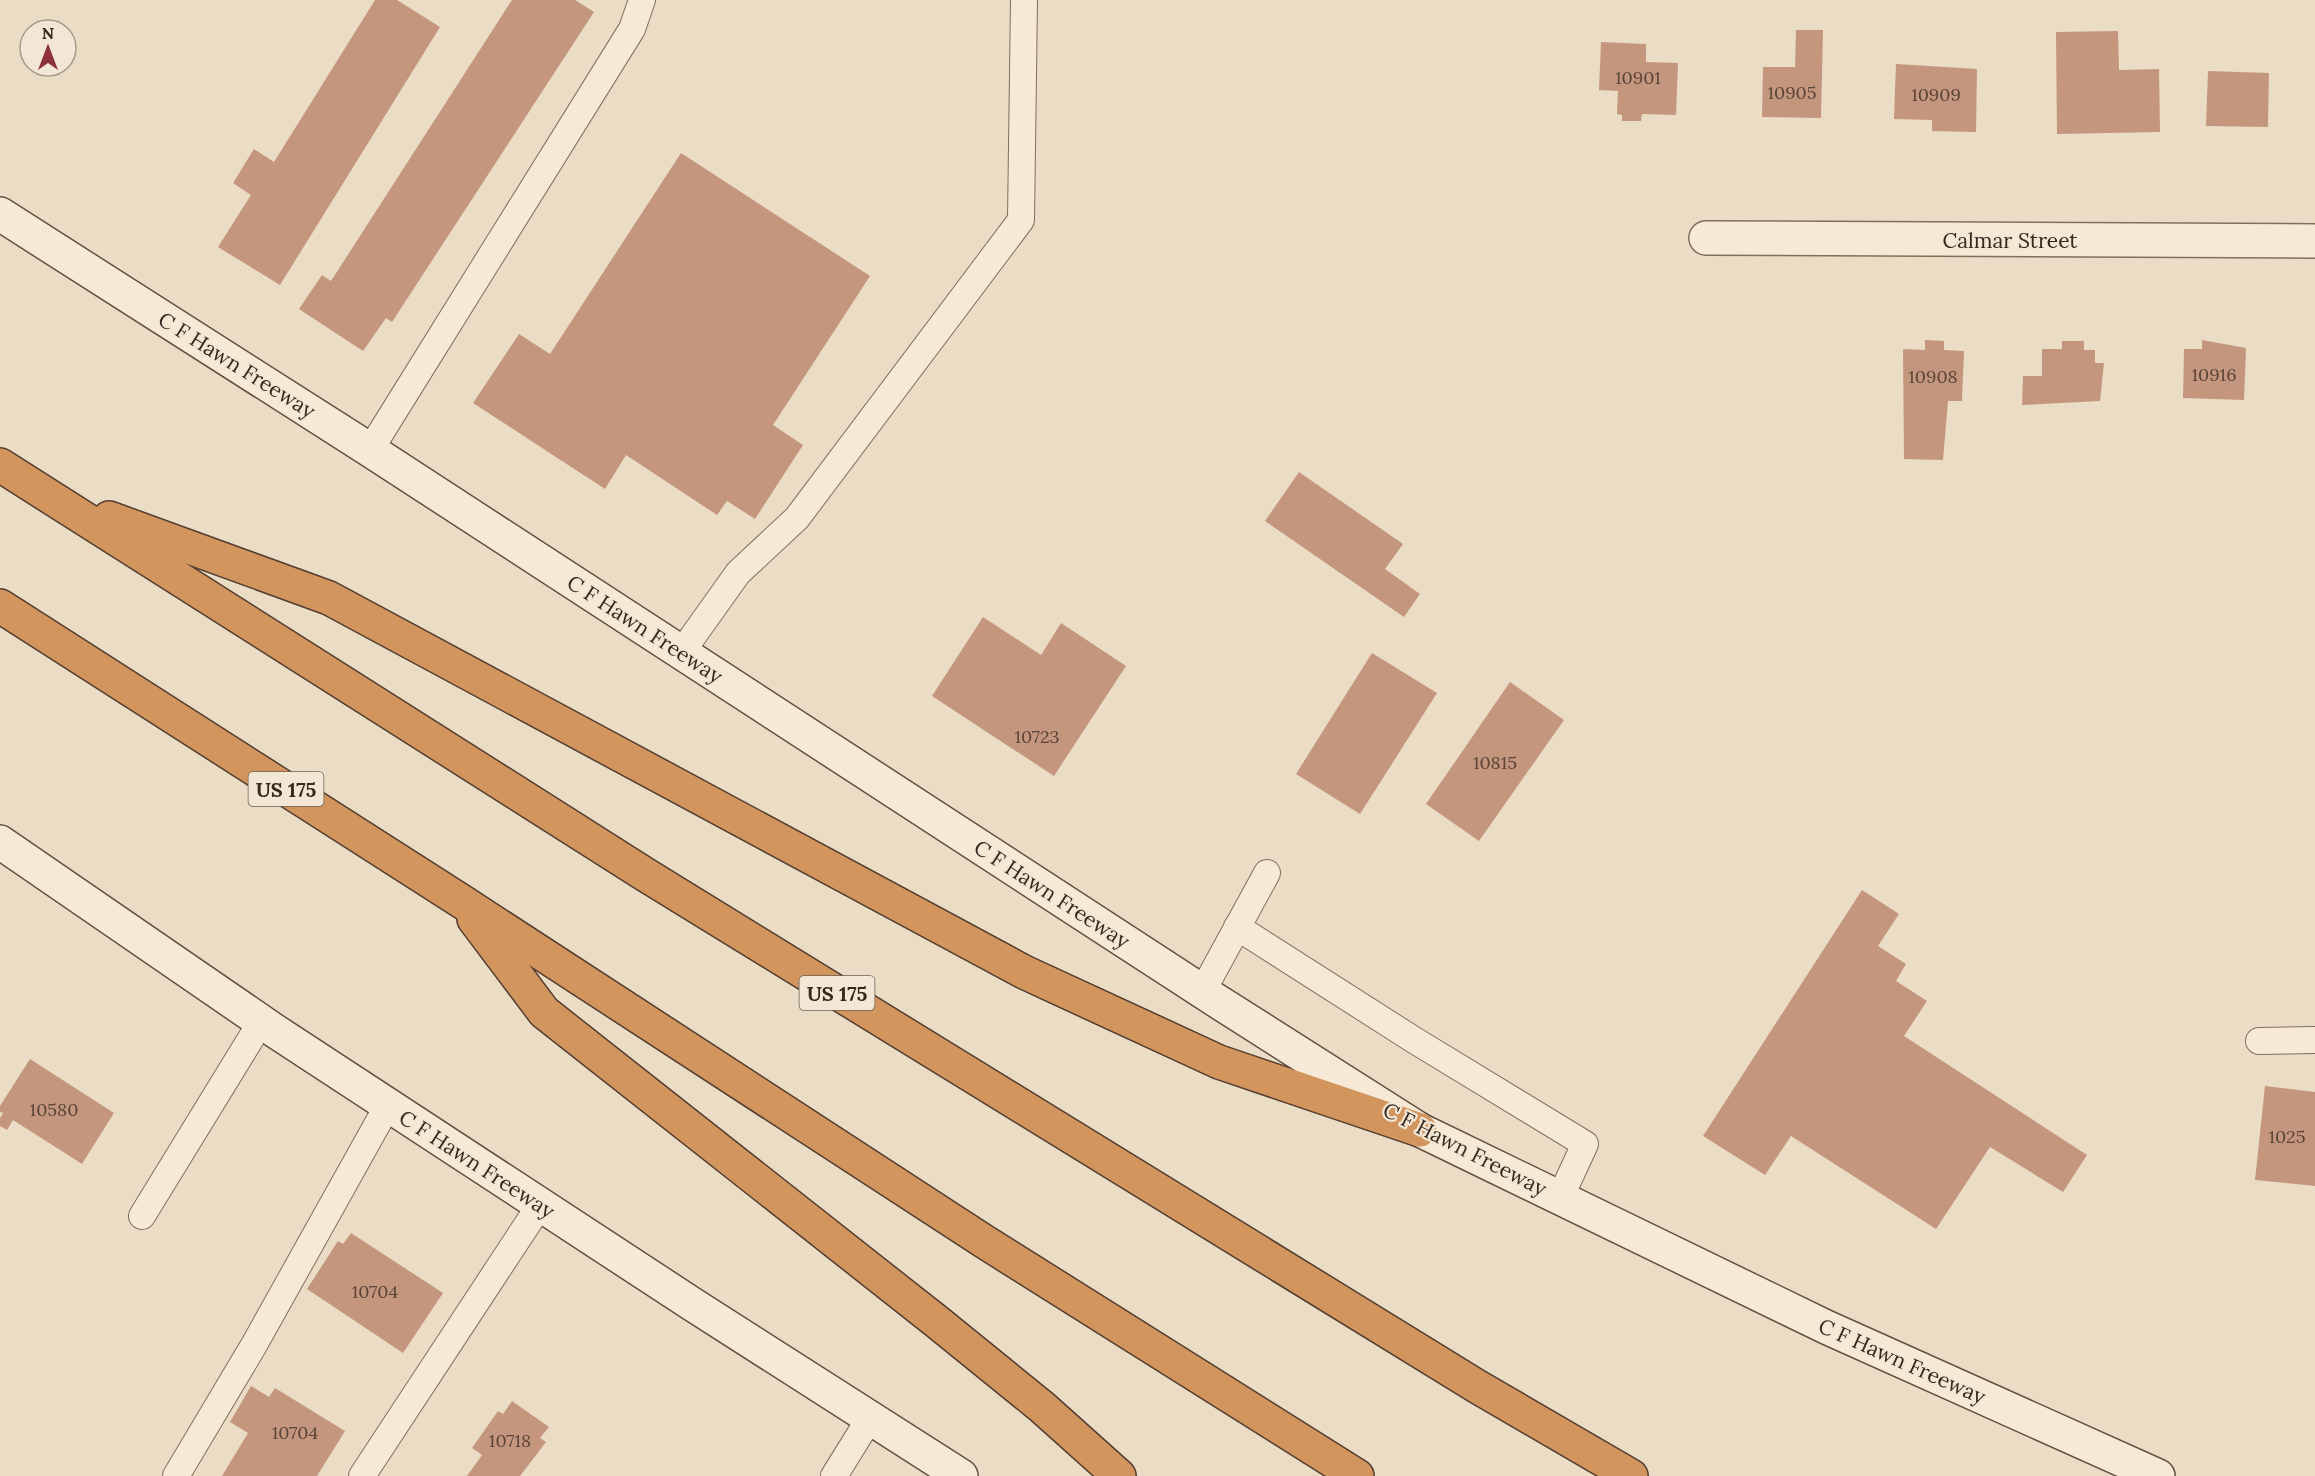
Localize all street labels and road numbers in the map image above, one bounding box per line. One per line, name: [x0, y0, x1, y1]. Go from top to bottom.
street label: Calmar Street: [1943, 227, 2078, 254]
street label: C F Hawn Freeway: [153, 306, 321, 424]
street label: C F Hawn Freeway: [562, 569, 728, 689]
road number: US 175: [248, 772, 324, 806]
street label: C F Hawn Freeway: [969, 834, 1135, 954]
road number: US 175: [800, 976, 874, 1010]
street label: C F Hawn Freeway: [1379, 1096, 1551, 1202]
street label: C F Hawn Freeway: [394, 1104, 560, 1224]
street label: C F Hawn Freeway: [1814, 1312, 1990, 1410]

